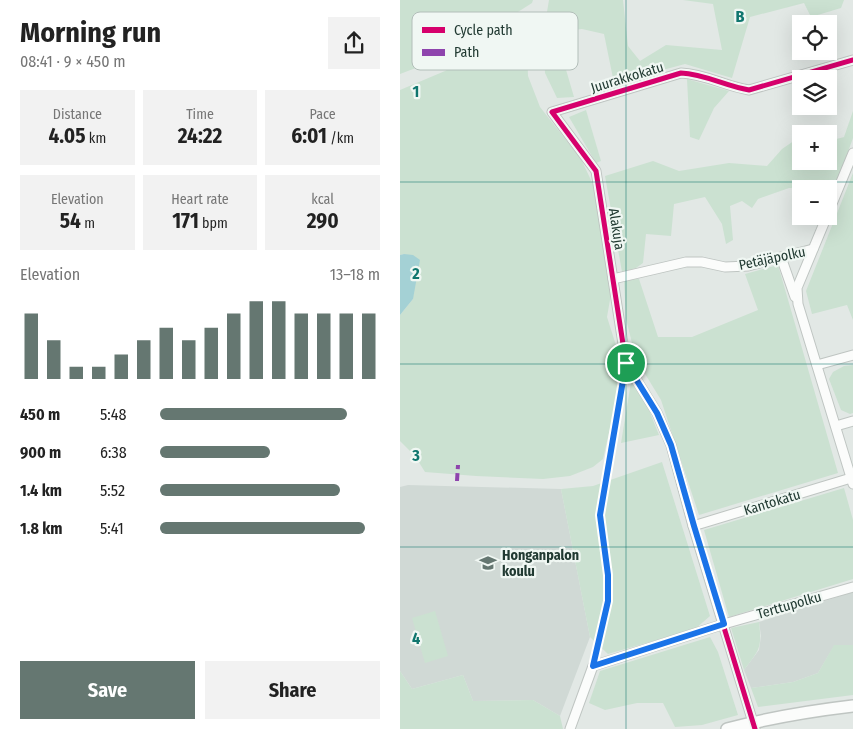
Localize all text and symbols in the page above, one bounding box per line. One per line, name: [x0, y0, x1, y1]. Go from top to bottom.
text: B: [736, 7, 745, 26]
legend: [412, 12, 578, 70]
map controls: [792, 15, 837, 225]
button: locate: [792, 15, 837, 60]
text: Morning run: [20, 16, 161, 49]
button: share: [328, 17, 380, 69]
text: Cycle path: [454, 22, 513, 39]
text: Path: [454, 44, 479, 61]
text: 08:41 · 9 × 450 m: [20, 52, 126, 71]
street label: Juurakkokatu: [589, 58, 666, 97]
button: layers: [792, 70, 837, 115]
text: 1: [413, 82, 419, 101]
text: Distance: [53, 106, 102, 123]
text: Time: [186, 106, 214, 123]
text: Pace: [310, 106, 336, 123]
text: 4.05: [48, 123, 86, 149]
text: 24:22: [178, 123, 222, 149]
text: 6:01: [291, 123, 327, 149]
button: +: [792, 125, 837, 170]
text: km: [86, 130, 106, 147]
text: /km: [327, 130, 354, 147]
button: −: [792, 180, 837, 225]
text: Elevation: [51, 191, 104, 208]
text: Heart rate: [171, 191, 229, 208]
text: kcal: [311, 191, 334, 208]
street label: Alakuja: [605, 207, 628, 251]
text: 54: [60, 208, 81, 234]
text: 171: [172, 208, 199, 234]
text: 290: [307, 208, 339, 234]
text: m: [81, 215, 95, 232]
text: bpm: [199, 215, 228, 232]
street label: Petäjäpolku: [737, 243, 807, 274]
text: 2: [411, 264, 420, 283]
text: Elevation: [20, 265, 80, 284]
text: 13–18 m: [330, 265, 380, 284]
pin: [605, 342, 647, 384]
icon: arrive: [612, 349, 640, 377]
text: 450 m: [20, 405, 60, 424]
text: 5:48: [100, 405, 126, 424]
text: 900 m: [20, 443, 61, 462]
text: 6:38: [100, 443, 127, 462]
text: 3: [411, 446, 420, 465]
text: 1.4 km: [20, 481, 62, 500]
text: 5:52: [100, 481, 125, 500]
street label: Kantokatu: [742, 486, 803, 519]
text: 1.8 km: [20, 519, 63, 538]
text: 5:41: [100, 519, 124, 538]
place label: Honganpalon koulu: [502, 547, 579, 580]
school or university icon: Honganpalon koulu: [478, 553, 498, 573]
street label: Terttupolku: [755, 588, 823, 623]
text: 4: [412, 629, 420, 648]
button: Save: [20, 661, 195, 719]
button: Share: [205, 661, 380, 719]

